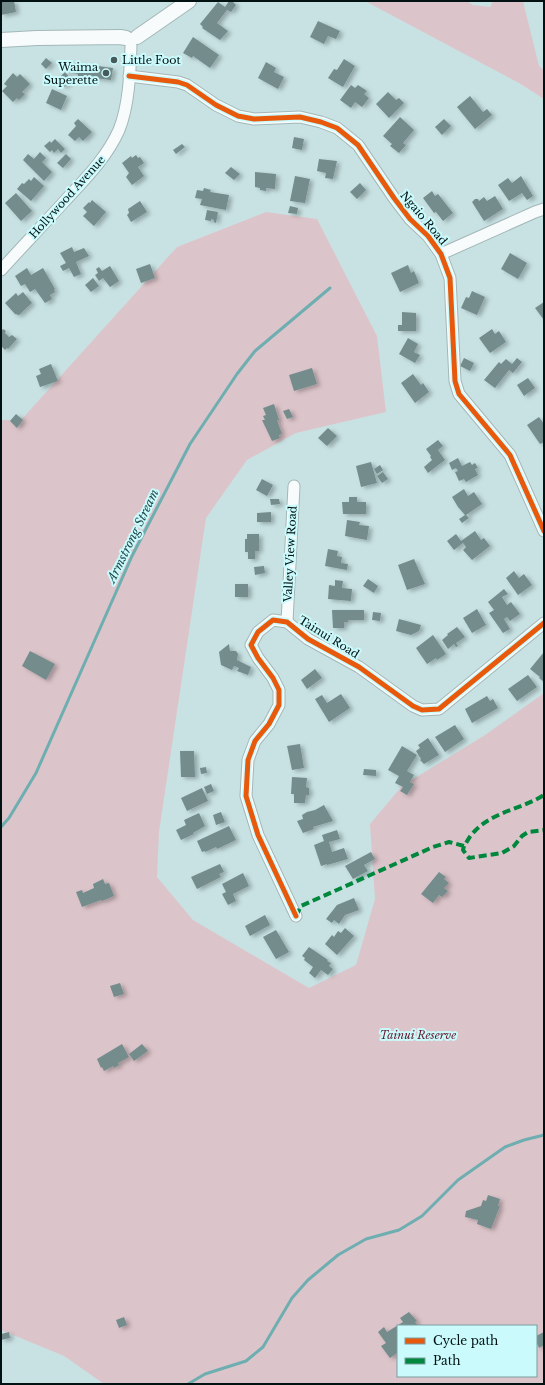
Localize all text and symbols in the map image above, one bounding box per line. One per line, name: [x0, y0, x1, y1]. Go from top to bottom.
place label: Little Foot: [122, 53, 181, 67]
marker: Little Foot: [109, 55, 119, 65]
place label: Waima Superette: [44, 60, 99, 87]
marker: Waima Superette: [101, 68, 111, 78]
street label: Hollywood Avenue: [26, 153, 108, 241]
street label: Ngaio Road: [398, 188, 451, 248]
water label: Armstrong Stream: [103, 486, 162, 587]
street label: Valley View Road: [280, 505, 300, 603]
street label: Tainui Road: [296, 613, 362, 661]
park label: Tainui Reserve: [380, 1028, 456, 1042]
legend: [397, 1325, 537, 1377]
text: Cycle path: [433, 1333, 498, 1348]
text: Path: [433, 1353, 461, 1368]

